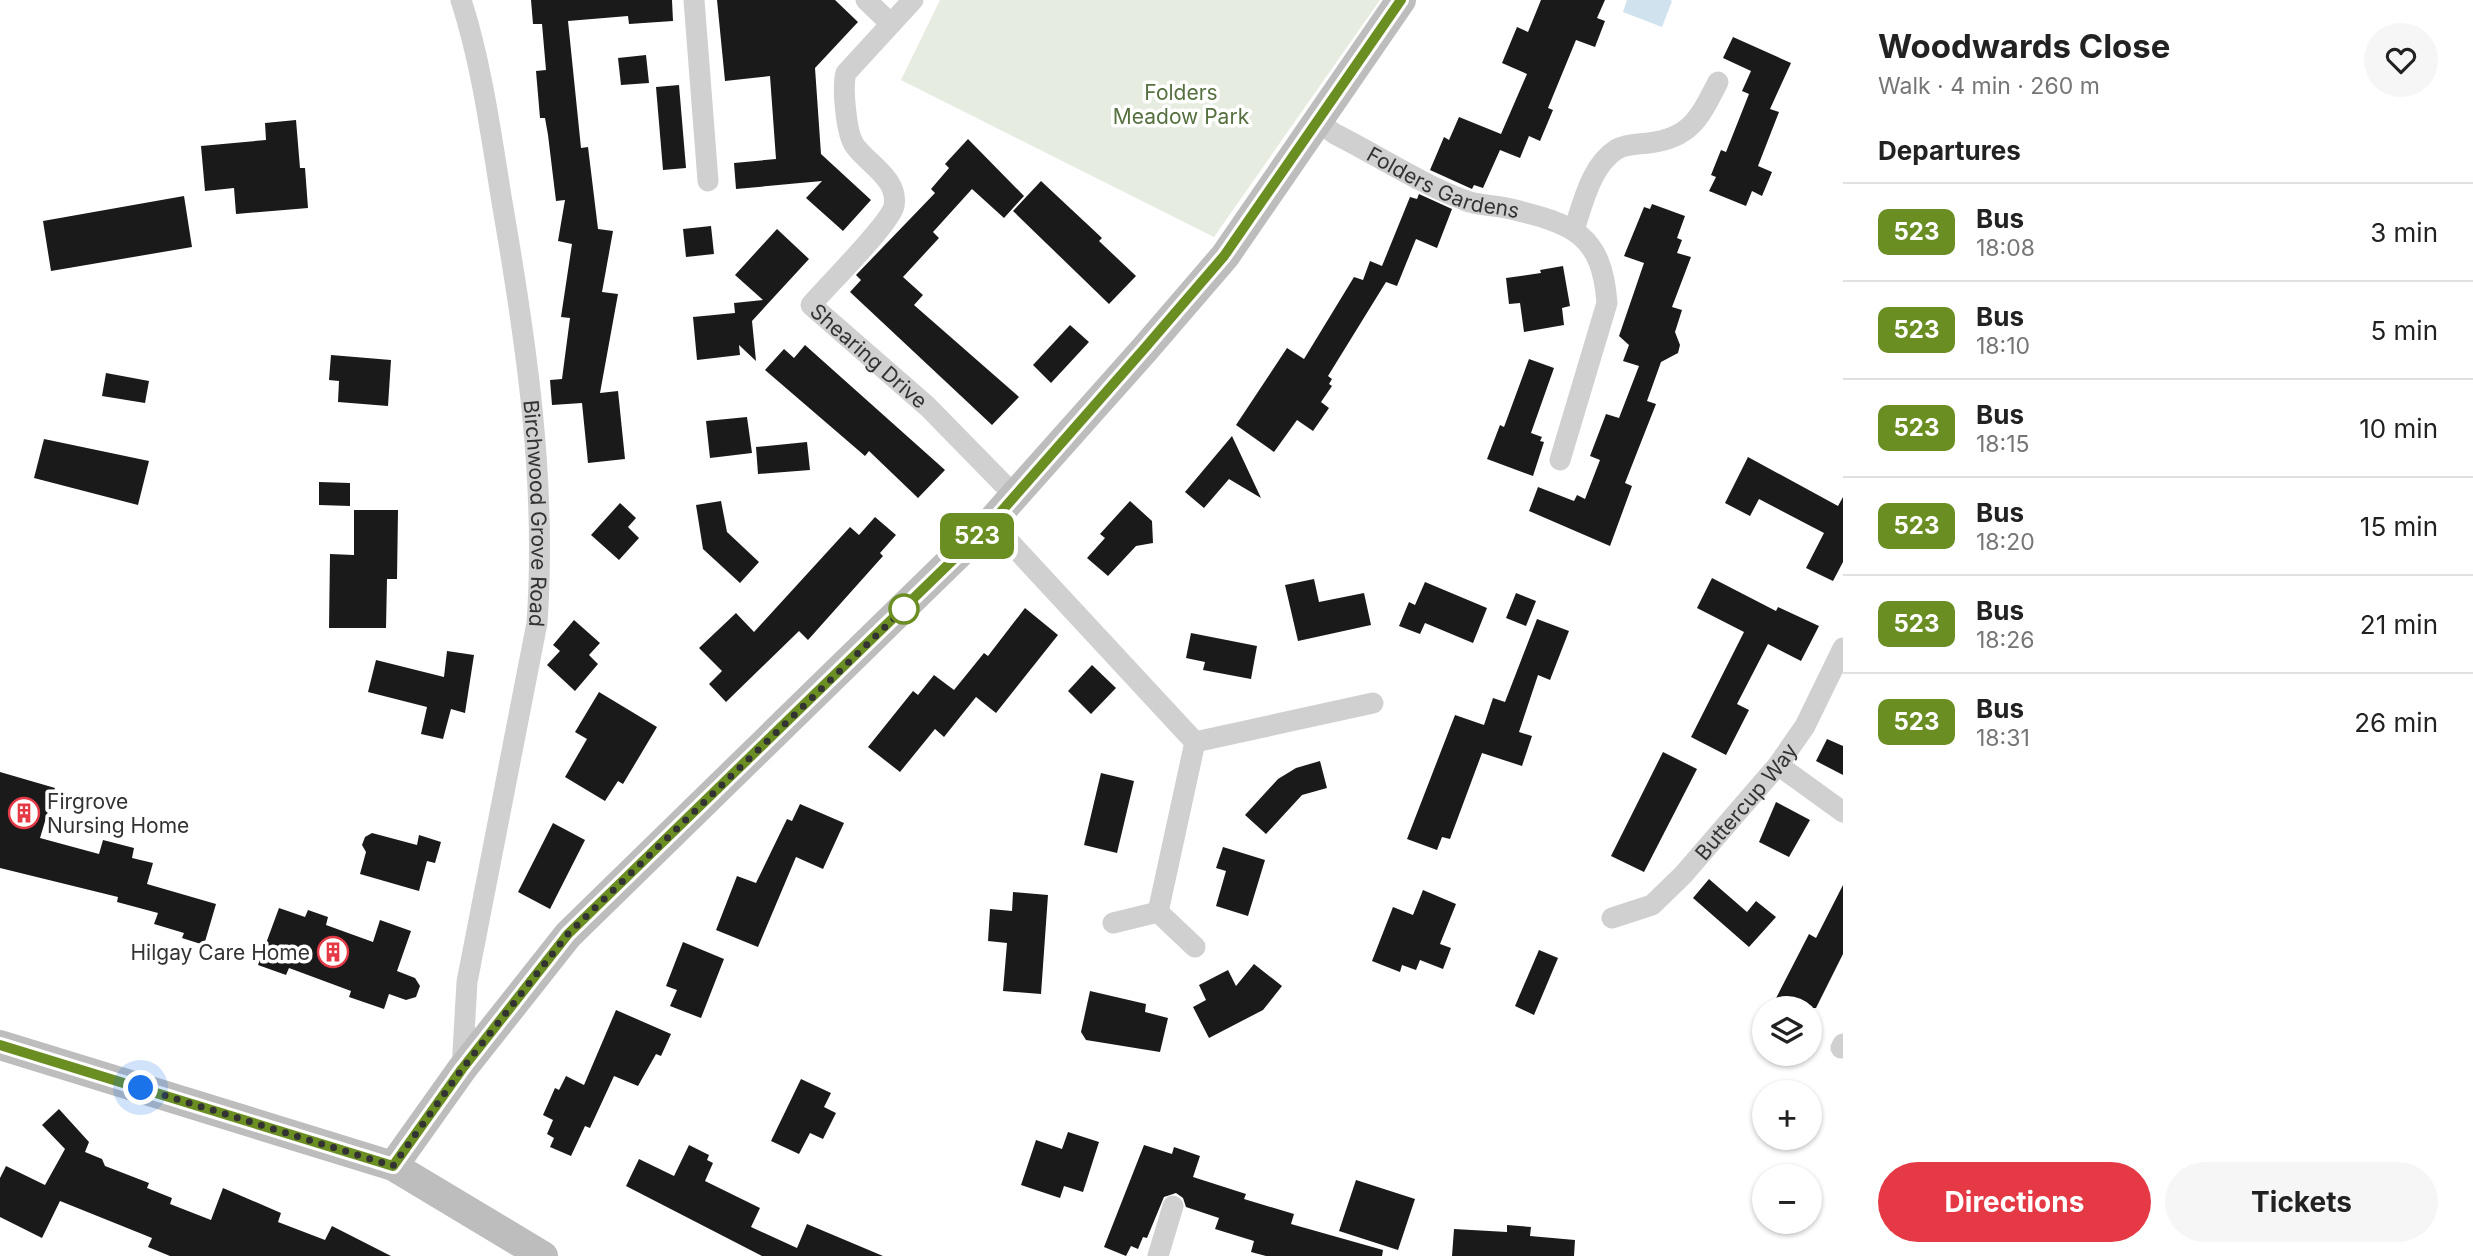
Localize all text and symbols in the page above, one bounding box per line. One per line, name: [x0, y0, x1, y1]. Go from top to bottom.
button: heart: [2364, 23, 2438, 97]
text: Woodwards Close: [1878, 26, 2170, 66]
text: Walk · 4 min · 260 m: [1878, 72, 2100, 100]
park label: Folders Meadow Park: [1113, 80, 1250, 129]
text: Departures: [1878, 135, 2021, 166]
street label: Folders Gardens: [1363, 141, 1522, 223]
text: Bus: [1976, 203, 2024, 234]
text: 523: [1894, 217, 1939, 246]
text: 3 min: [2370, 217, 2438, 248]
text: 18:08: [1976, 234, 2035, 262]
street label: Shearing Drive: [806, 298, 933, 413]
text: Bus: [1976, 301, 2024, 332]
text: 523: [1894, 315, 1939, 344]
text: 5 min: [2370, 315, 2438, 346]
text: 18:10: [1976, 332, 2030, 360]
street label: Birchwood Grove Road: [519, 399, 552, 628]
text: Bus: [1976, 399, 2024, 430]
text: 523: [1894, 413, 1939, 442]
text: 10 min: [2359, 413, 2438, 444]
text: 18:15: [1976, 430, 2030, 458]
text: Bus: [1976, 497, 2024, 528]
text: 523: [1894, 511, 1939, 540]
text: 15 min: [2360, 511, 2438, 542]
line badge: 523: [937, 513, 1017, 559]
text: 523: [954, 521, 1000, 550]
text: 18:20: [1976, 528, 2035, 556]
unlabelled marker: [889, 594, 919, 624]
text: Bus: [1976, 595, 2024, 626]
text: 523: [1894, 609, 1939, 638]
text: 21 min: [2360, 609, 2438, 640]
text: 18:26: [1976, 626, 2035, 654]
text: Bus: [1976, 693, 2024, 724]
text: 523: [1894, 707, 1939, 736]
text: 26 min: [2354, 707, 2438, 738]
text: 18:31: [1976, 724, 2030, 752]
street label: Buttercup Way: [1689, 738, 1802, 865]
place label: Firgrove Nursing Home: [47, 789, 189, 838]
building icon: Firgrove Nursing Home: [7, 796, 41, 830]
building icon: Hilgay Care Home: [316, 935, 350, 969]
place label: Hilgay Care Home: [130, 940, 310, 965]
map controls: [1752, 996, 1822, 1234]
button: layers: [1752, 996, 1822, 1066]
your location: [123, 1070, 158, 1105]
button: +: [1752, 1080, 1822, 1150]
button: Directions: [1878, 1162, 2151, 1242]
button: Tickets: [2165, 1162, 2438, 1242]
button: −: [1752, 1164, 1822, 1234]

